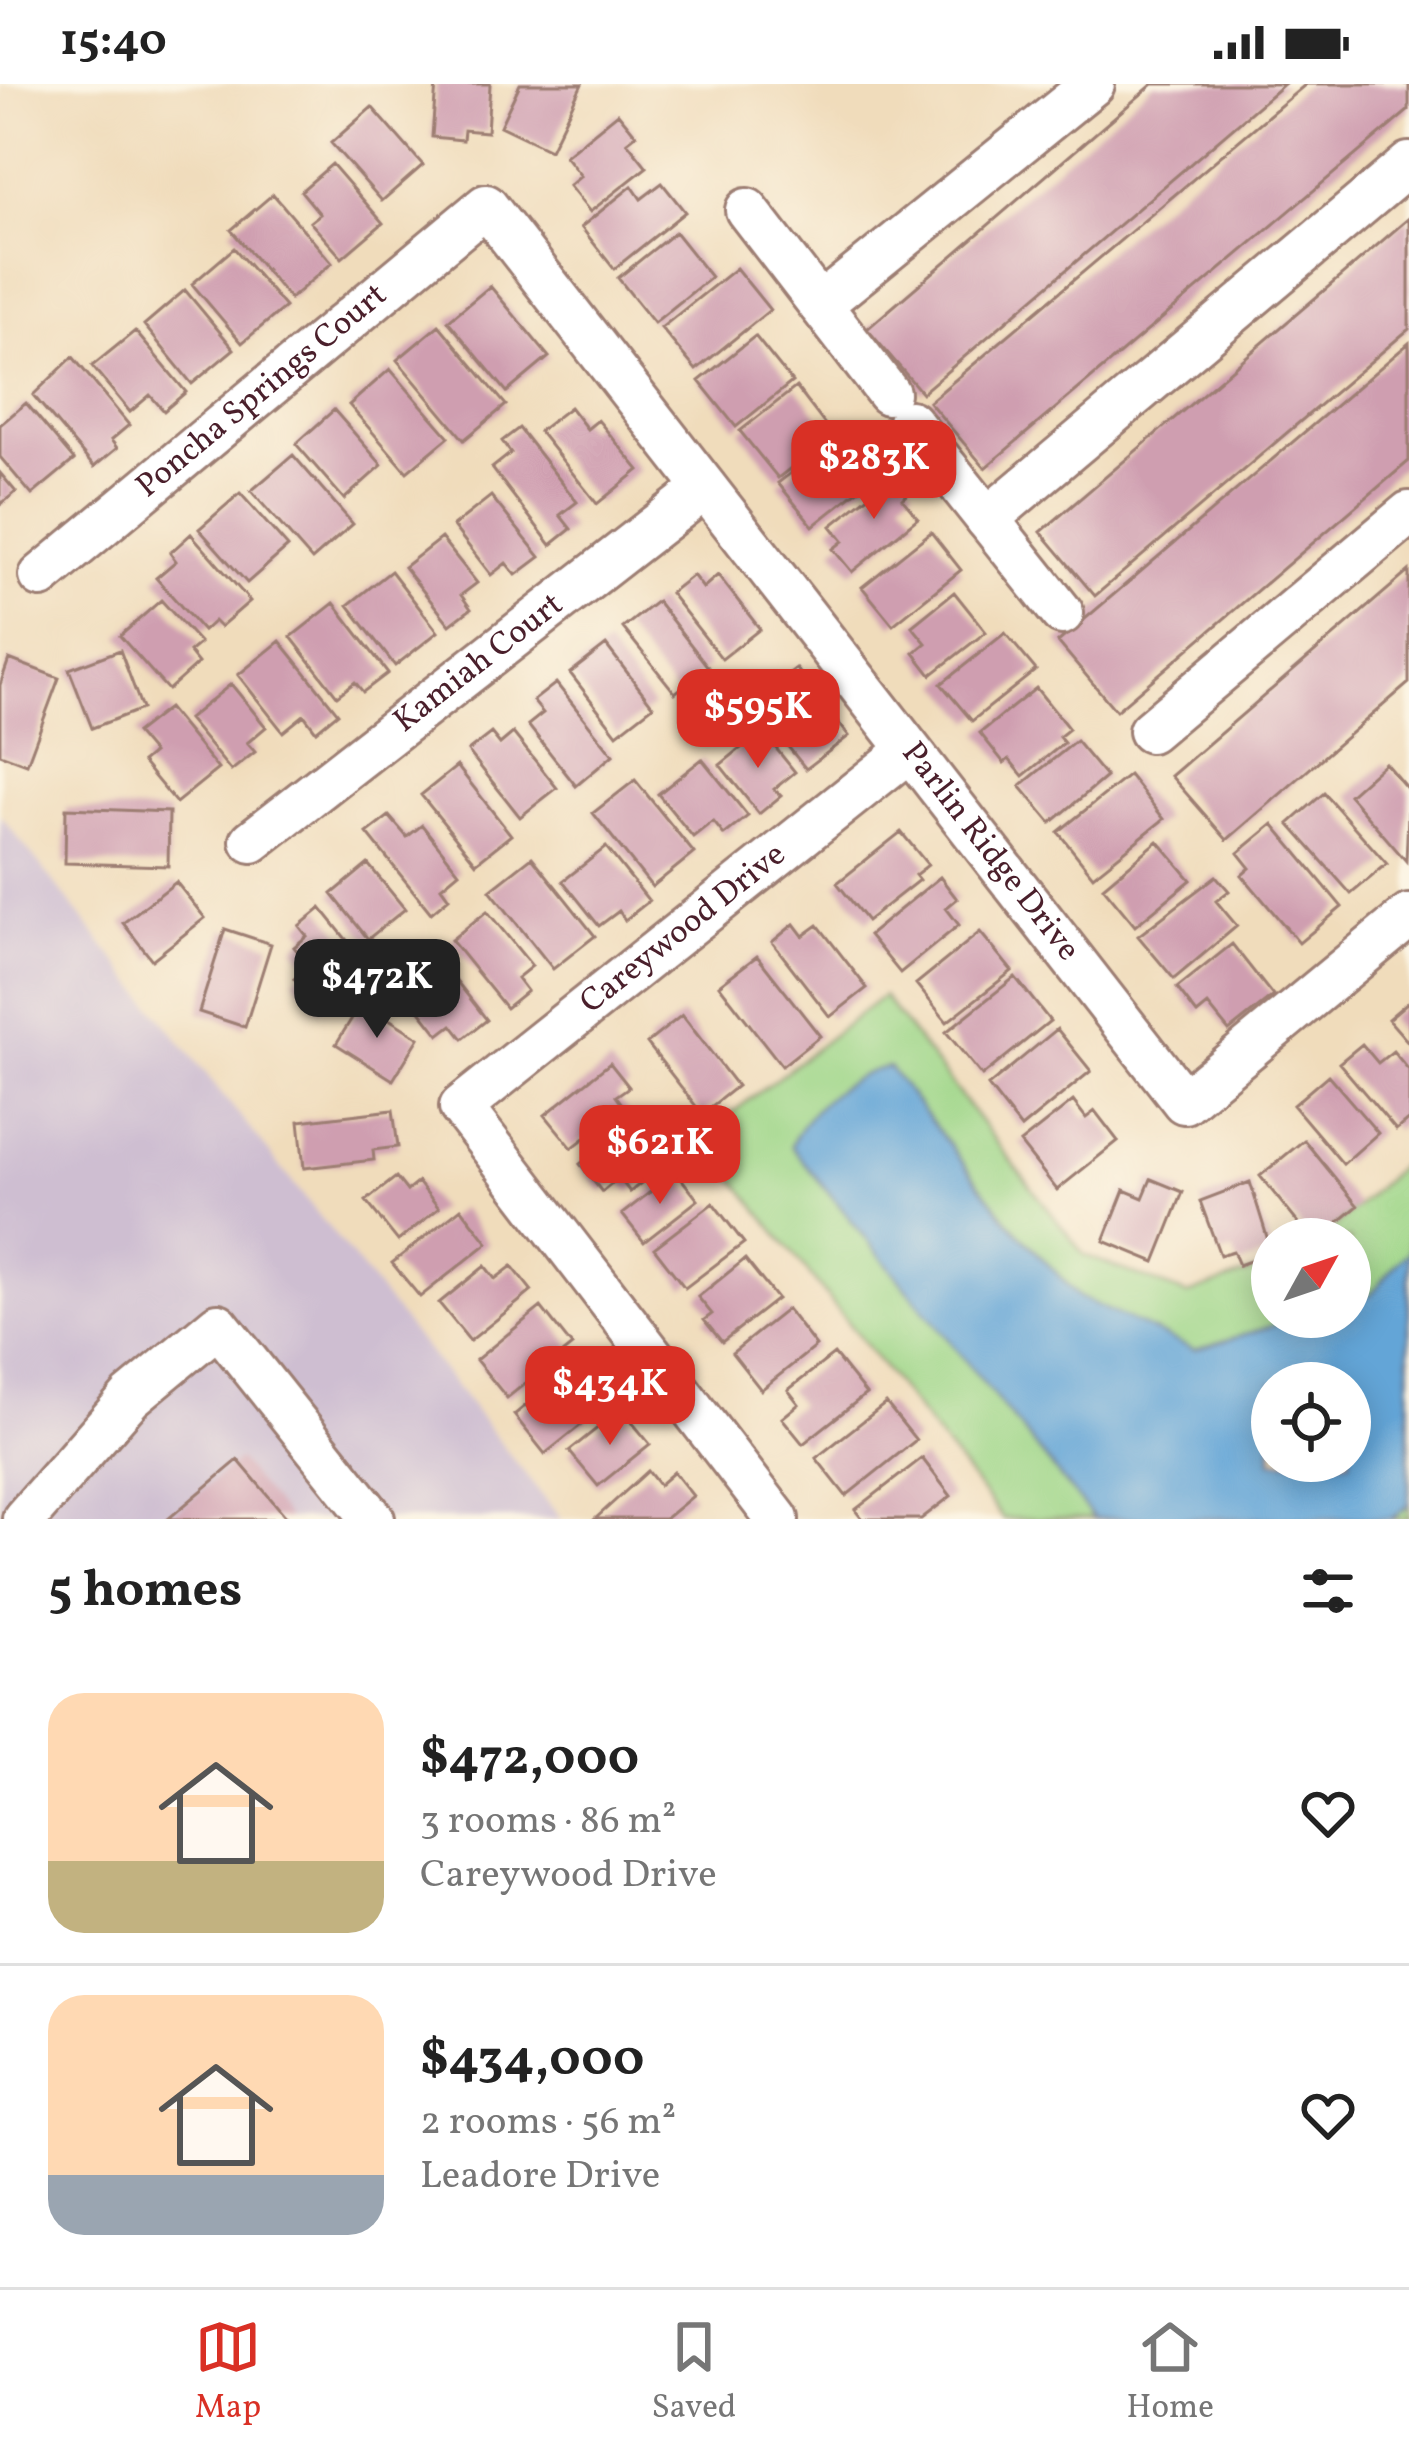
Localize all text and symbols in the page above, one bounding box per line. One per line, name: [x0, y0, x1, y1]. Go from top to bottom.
text: 15:40: [60, 11, 167, 74]
street label: Poncha Springs Court: [127, 274, 398, 510]
pin: $283K: [790, 420, 958, 522]
text: $283K: [818, 432, 930, 486]
street label: Kamiah Court: [385, 583, 574, 745]
pin: $595K: [674, 669, 842, 771]
text: $595K: [704, 681, 812, 735]
street label: Parlin Ridge Drive: [889, 733, 1090, 972]
street label: Careywood Drive: [571, 833, 796, 1026]
pin: $472K: [293, 939, 461, 1041]
text: $472K: [321, 951, 433, 1005]
pin: $621K: [576, 1105, 744, 1207]
text: $621K: [606, 1117, 714, 1171]
north arrow: [1251, 1218, 1371, 1338]
map controls: [1251, 1218, 1371, 1482]
pin: $434K: [526, 1346, 694, 1448]
text: $434K: [552, 1358, 668, 1412]
button: locate: [1251, 1362, 1371, 1482]
text: 5 homes: [48, 1556, 242, 1627]
icon: filters: [1295, 1558, 1361, 1624]
text: $472,000: [420, 1724, 639, 1795]
icon: home: [144, 1741, 288, 1885]
icon: heart: [1295, 1780, 1361, 1846]
text: 3 rooms · 86 m²: [420, 1795, 676, 1849]
text: Careywood Drive: [420, 1849, 717, 1903]
text: $434,000: [420, 2025, 644, 2096]
icon: home: [144, 2043, 288, 2187]
icon: heart: [1295, 2082, 1361, 2148]
text: 2 rooms · 56 m²: [420, 2096, 676, 2150]
text: Leadore Drive: [420, 2150, 660, 2204]
tab: Map: [195, 2314, 261, 2432]
tab: Saved: [651, 2314, 736, 2432]
tab: Home: [1127, 2314, 1214, 2432]

